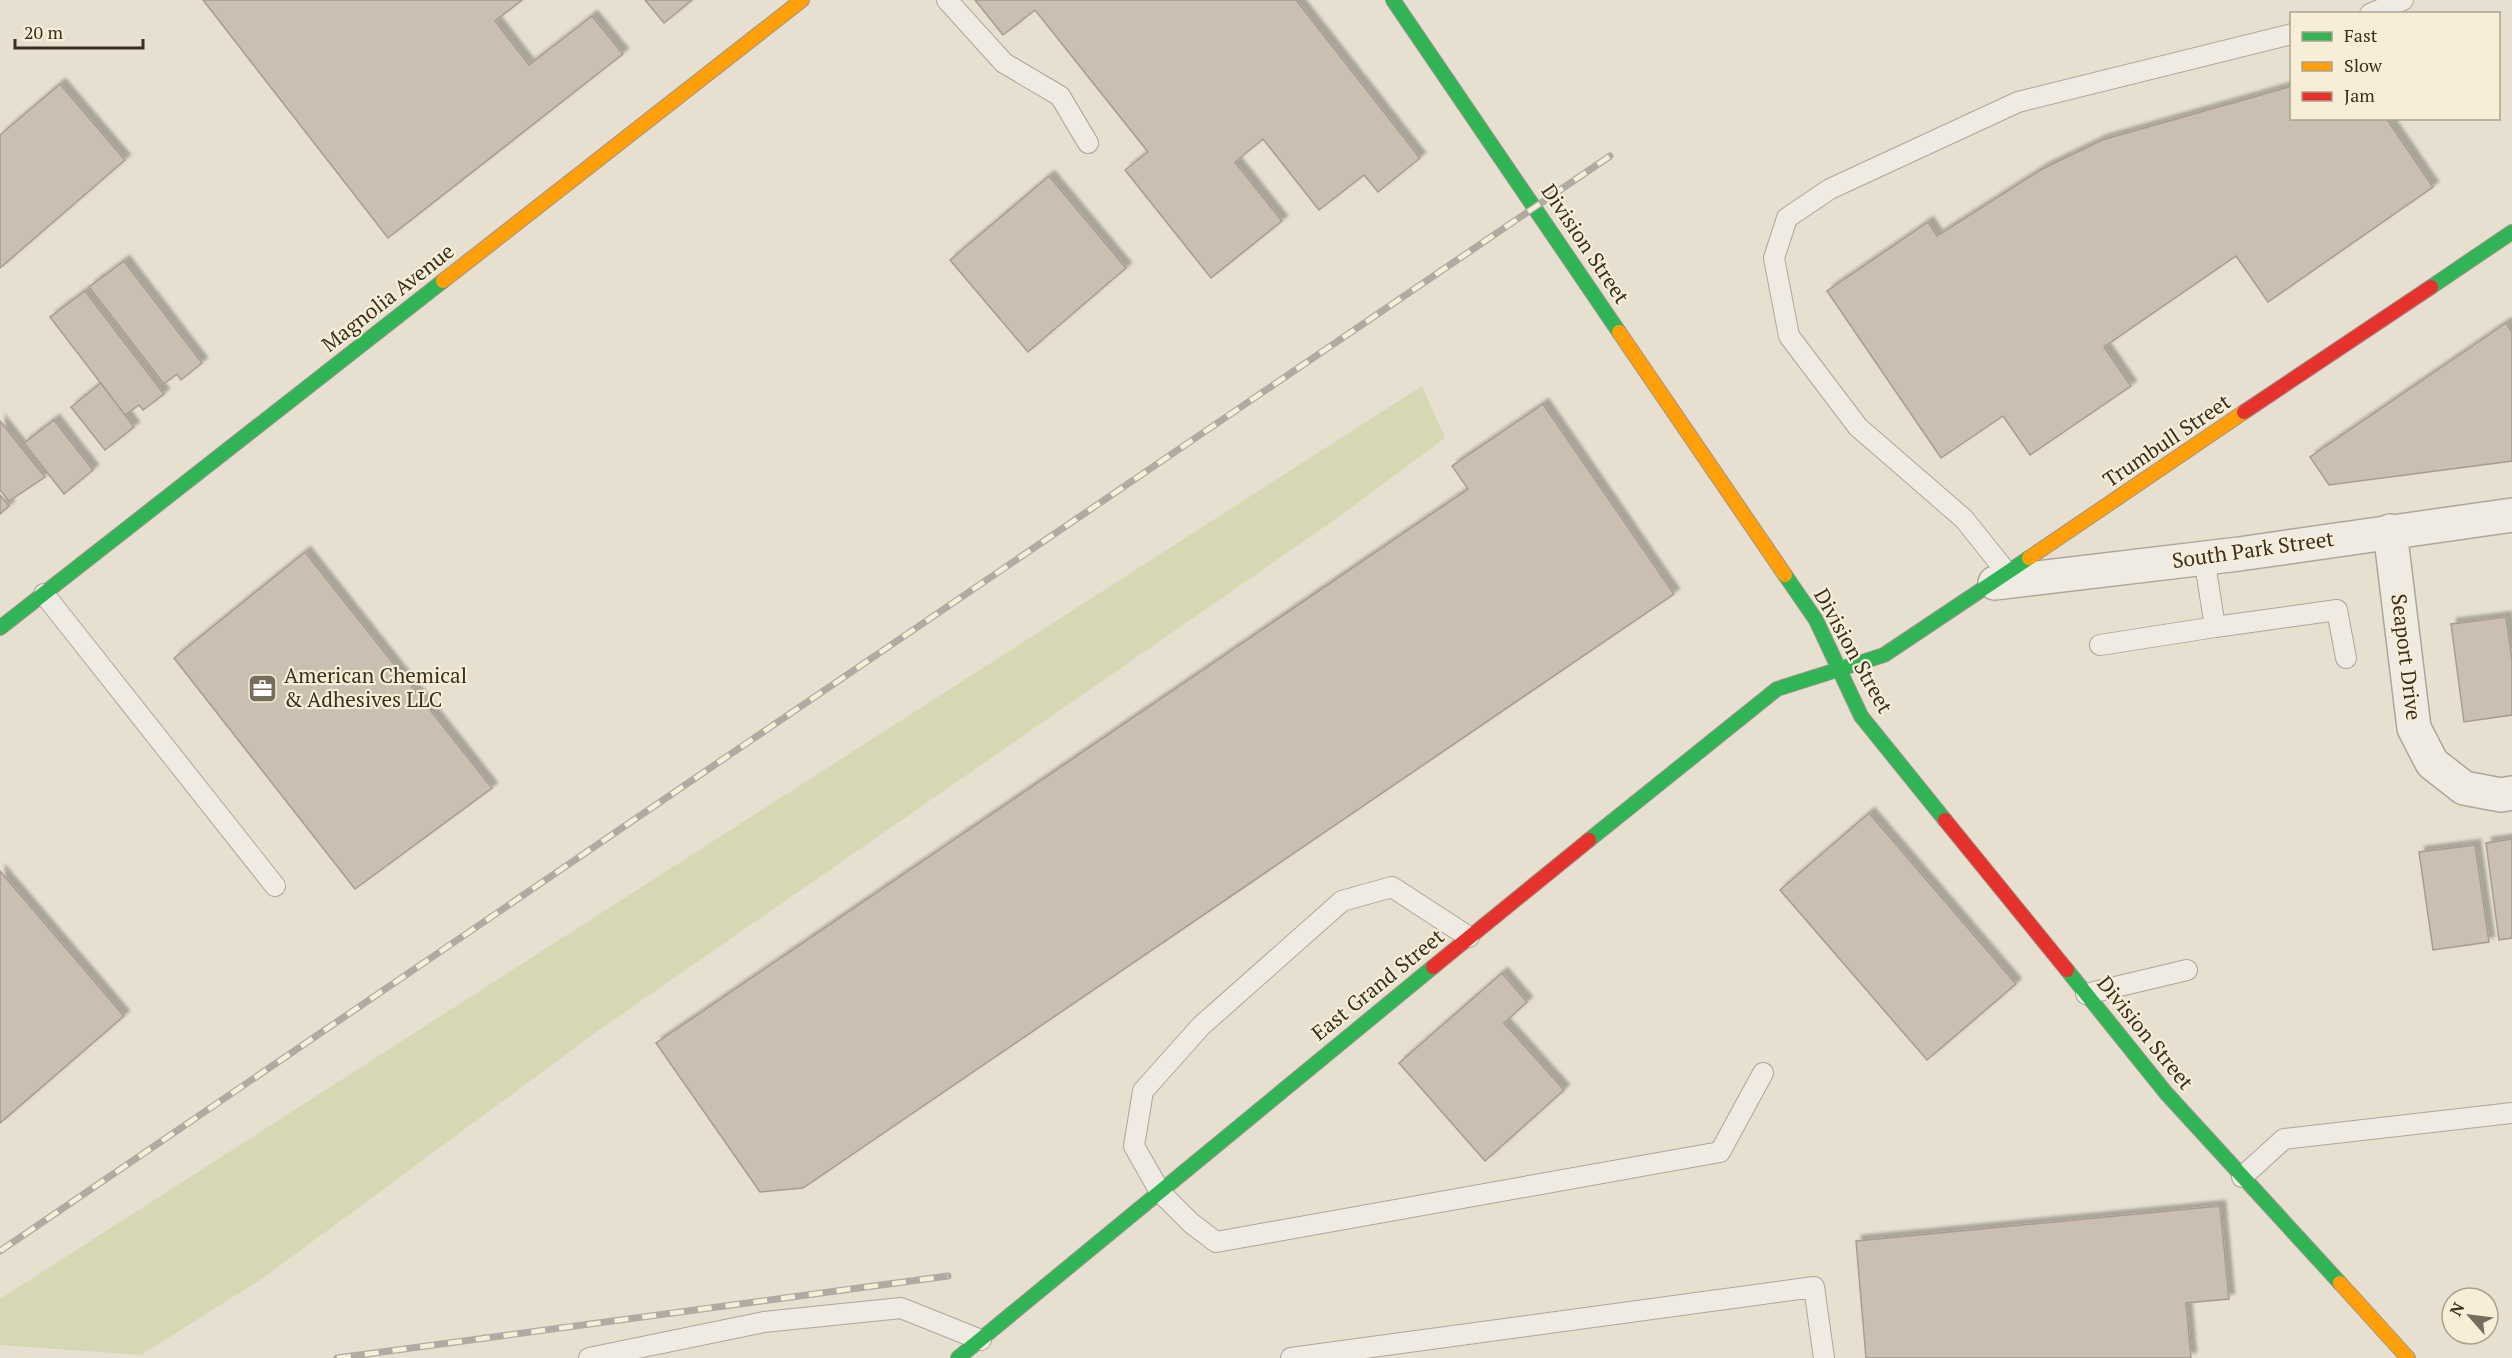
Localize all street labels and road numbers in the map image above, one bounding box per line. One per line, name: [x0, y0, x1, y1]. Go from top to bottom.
street label: Division Street: [1535, 178, 1636, 309]
street label: Magnolia Avenue: [315, 237, 459, 358]
street label: Trumbull Street: [2097, 387, 2236, 493]
street label: South Park Street: [2170, 524, 2336, 574]
street label: Division Street: [1808, 583, 1900, 718]
street label: Seaport Drive: [2385, 592, 2429, 722]
street label: East Grand Street: [1305, 922, 1450, 1046]
street label: Division Street: [2091, 970, 2200, 1095]

